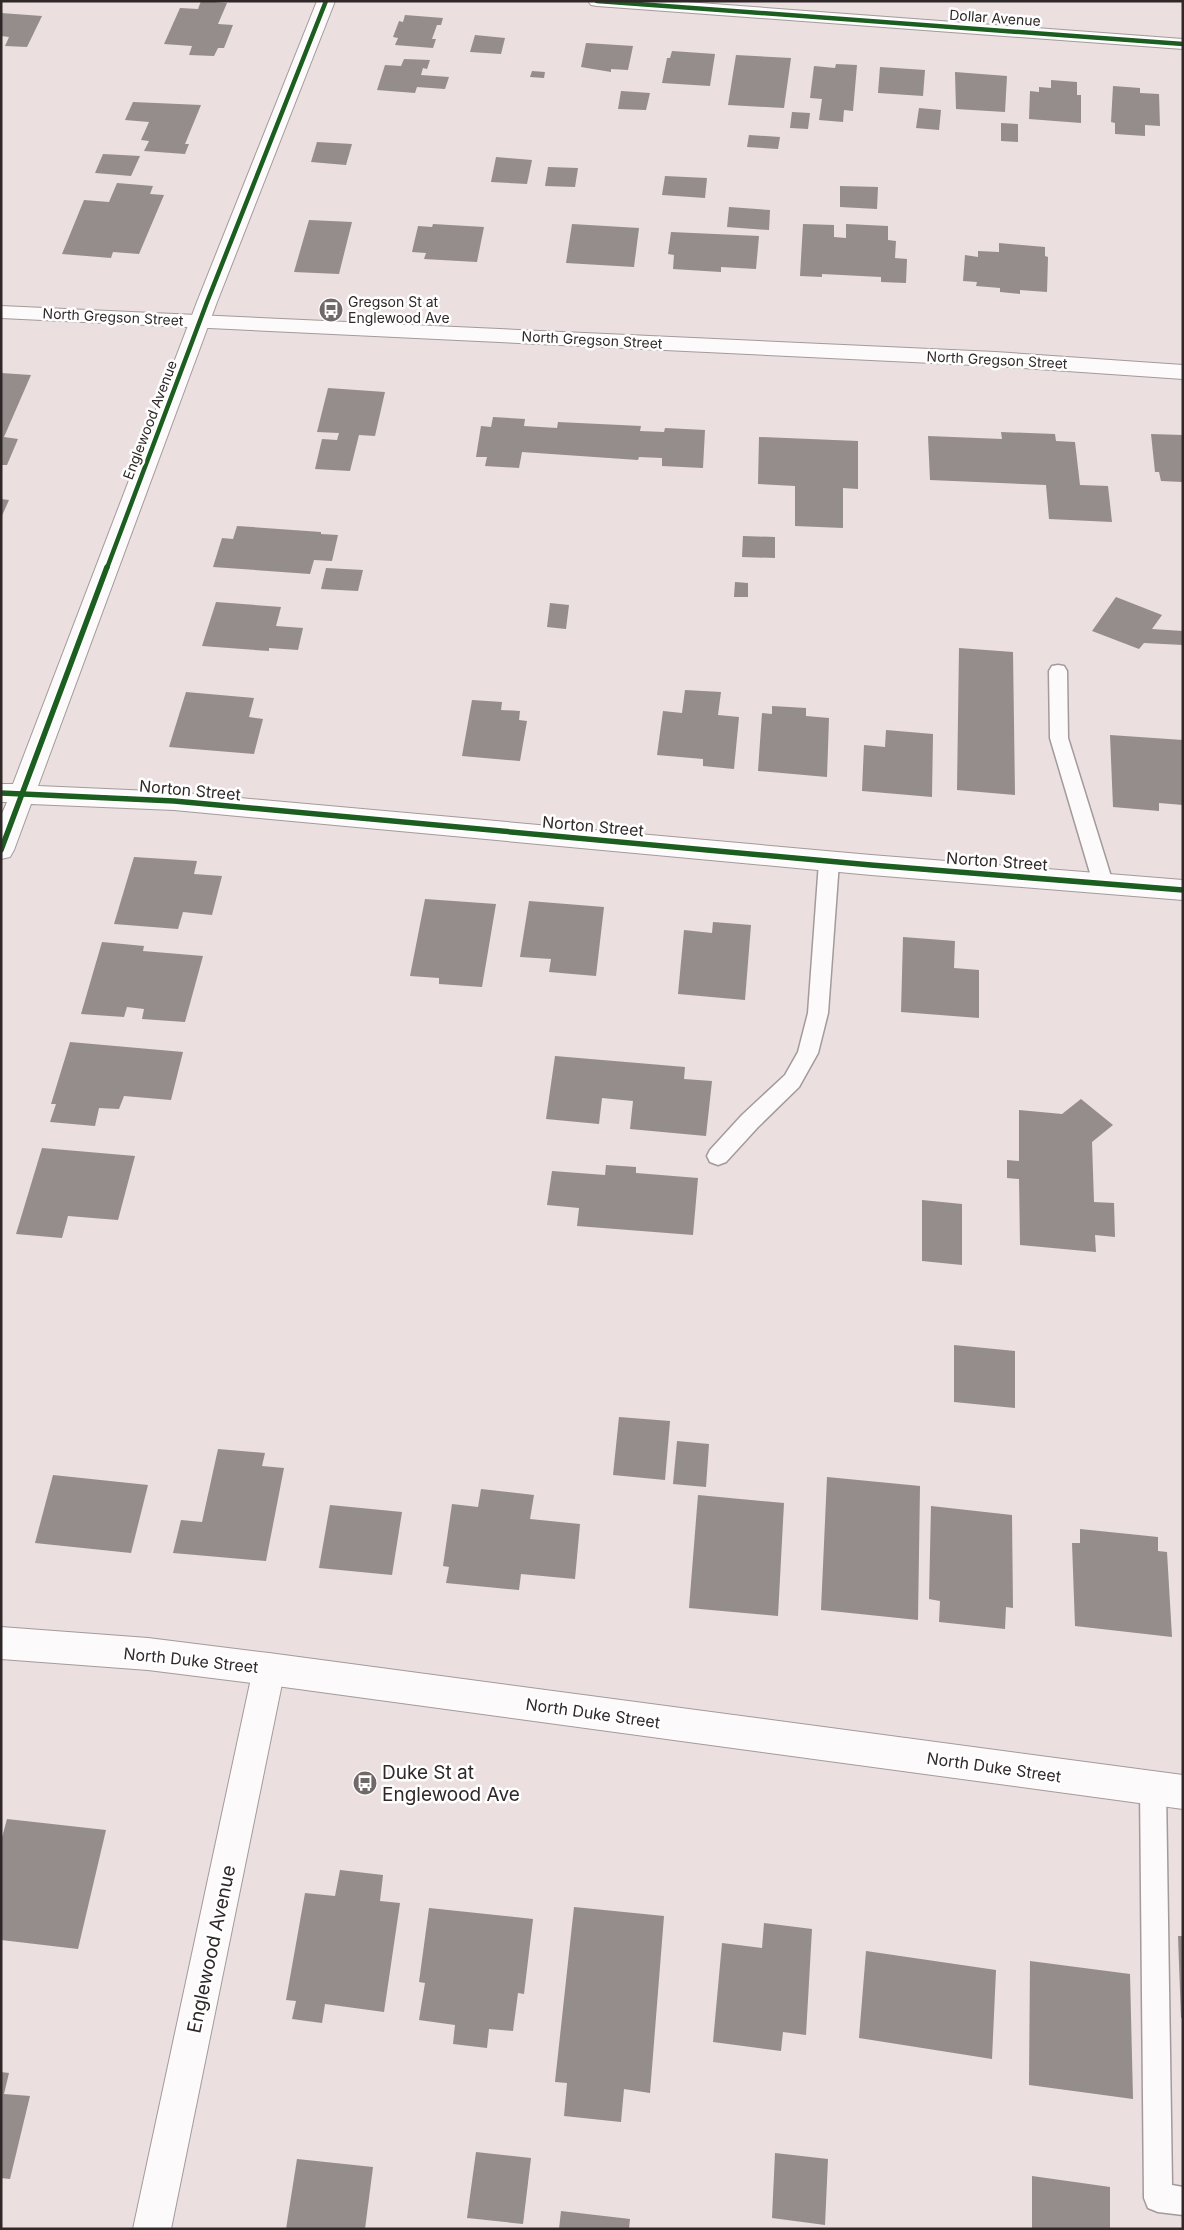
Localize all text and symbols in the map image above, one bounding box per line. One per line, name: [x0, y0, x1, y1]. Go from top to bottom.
street label: Dollar Avenue: [949, 6, 1041, 29]
place label: Gregson St at Englewood Ave: [348, 293, 450, 326]
bus stop icon: Gregson St at Englewood Ave: [318, 297, 344, 323]
street label: North Gregson Street: [42, 304, 184, 329]
street label: North Gregson Street: [521, 327, 663, 352]
street label: North Gregson Street: [926, 347, 1068, 372]
street label: Englewood Avenue: [119, 358, 180, 482]
street label: Norton Street: [138, 776, 242, 804]
street label: Norton Street: [541, 812, 645, 840]
street label: Norton Street: [946, 847, 1048, 875]
street label: North Duke Street: [123, 1643, 259, 1677]
street label: North Duke Street: [525, 1694, 661, 1732]
street label: North Duke Street: [926, 1748, 1062, 1786]
place label: Duke St at Englewood Ave: [382, 1761, 520, 1806]
bus stop icon: Duke St at Englewood Ave: [352, 1770, 378, 1796]
street label: Englewood Avenue: [182, 1863, 241, 2035]

